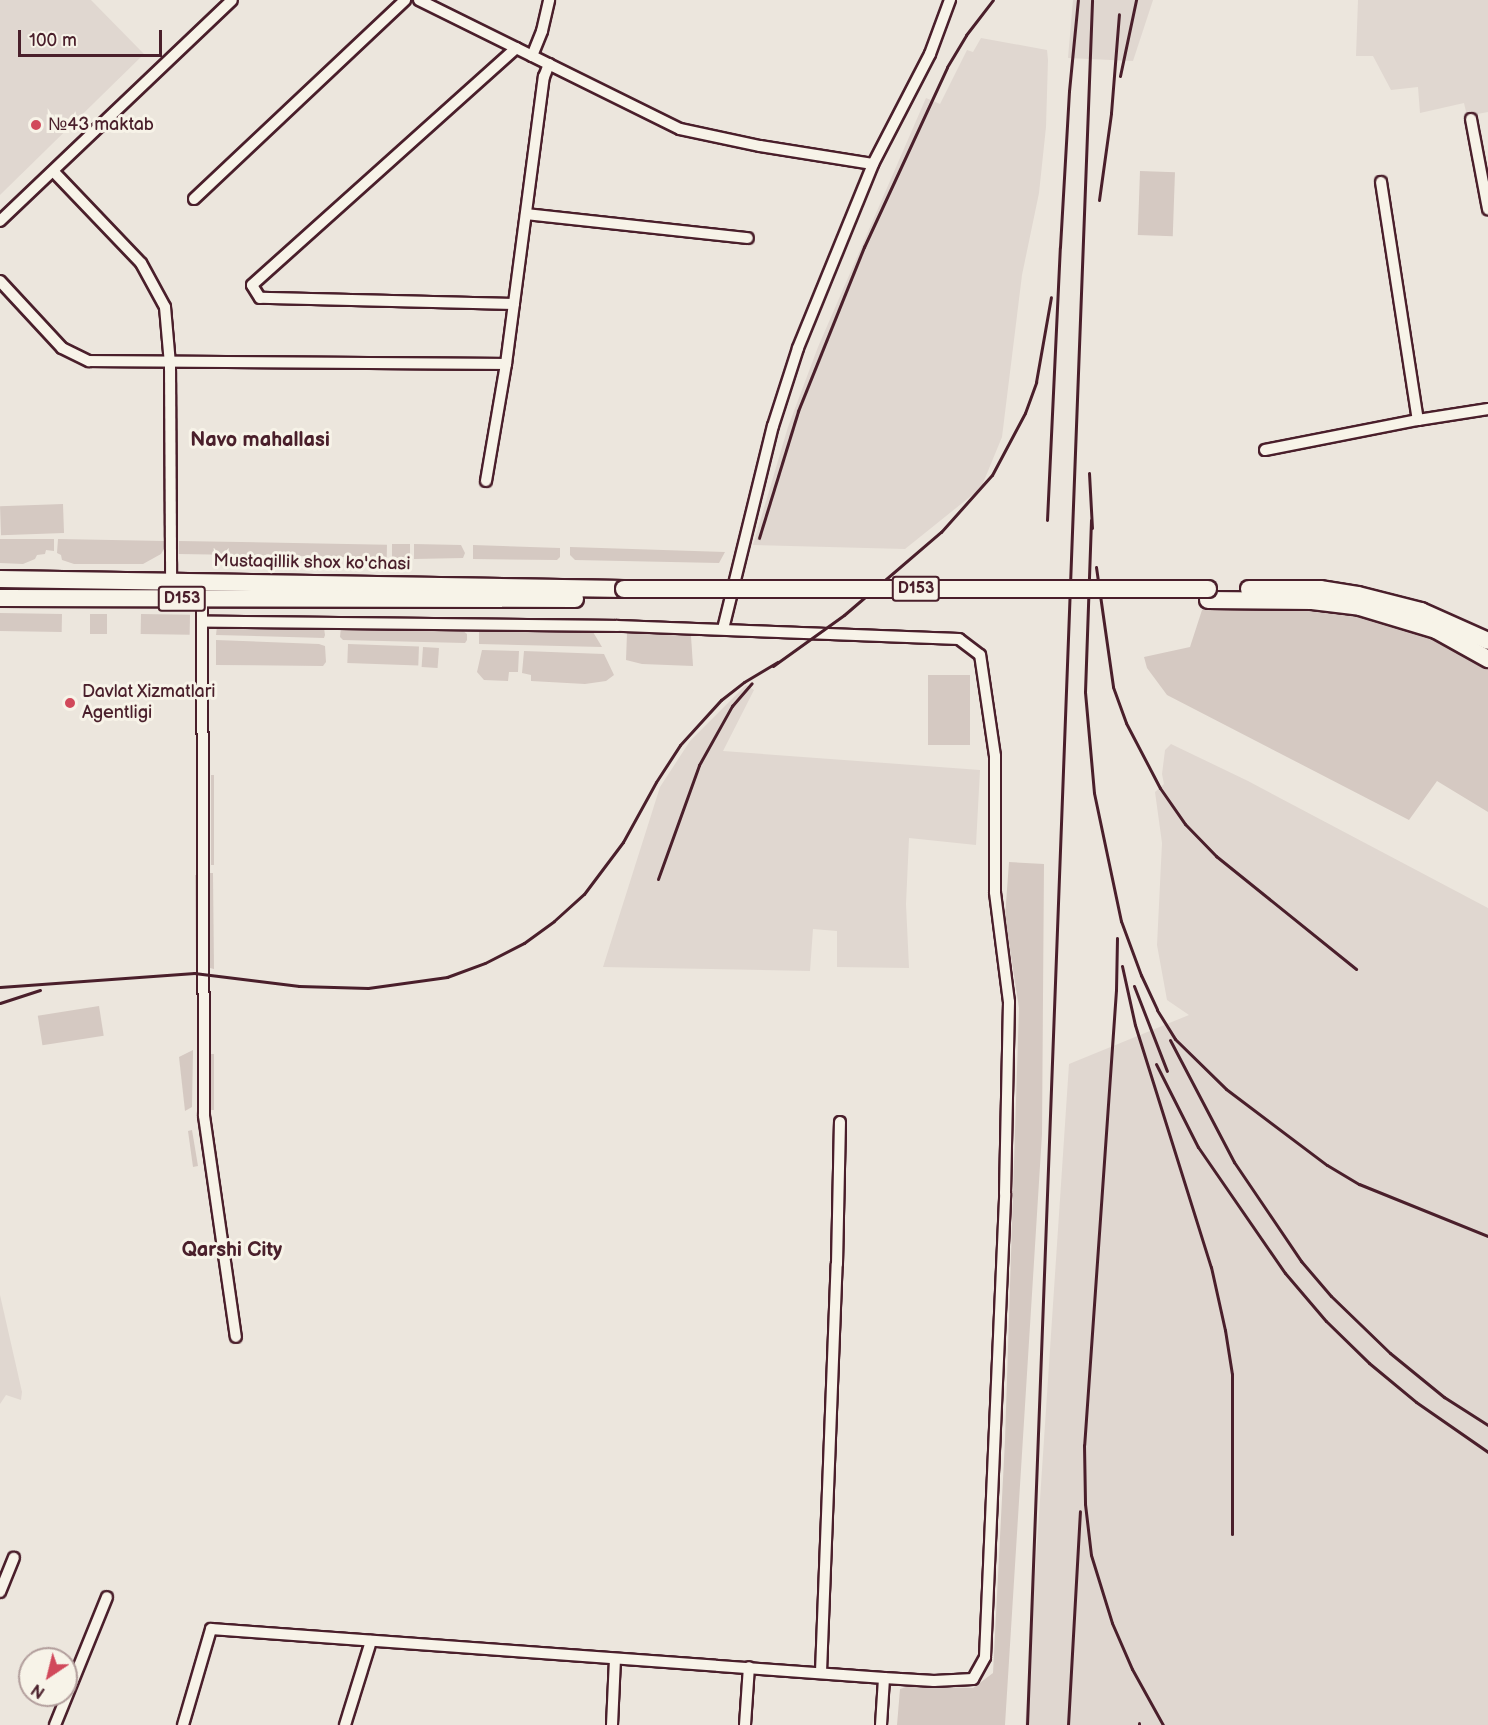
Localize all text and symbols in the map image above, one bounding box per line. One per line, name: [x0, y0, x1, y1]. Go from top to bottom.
scale bar: [21, 18, 165, 56]
text: 100 m: [29, 30, 77, 51]
place label: №43 maktab: [48, 114, 154, 136]
marker: №43 maktab: [29, 118, 43, 132]
district label: Navo mahallasi: [190, 428, 330, 452]
street label: Mustaqillik shox ko'chasi: [213, 550, 411, 576]
road number: D153: [890, 576, 942, 602]
road number: D153: [156, 586, 207, 612]
place label: Davlat Xizmatlari Agentligi: [82, 682, 217, 724]
marker: Davlat Xizmatlari Agentligi: [63, 696, 77, 710]
district label: Qarshi City: [182, 1238, 282, 1262]
north arrow: [18, 1647, 78, 1707]
text: N: [28, 1679, 49, 1702]

